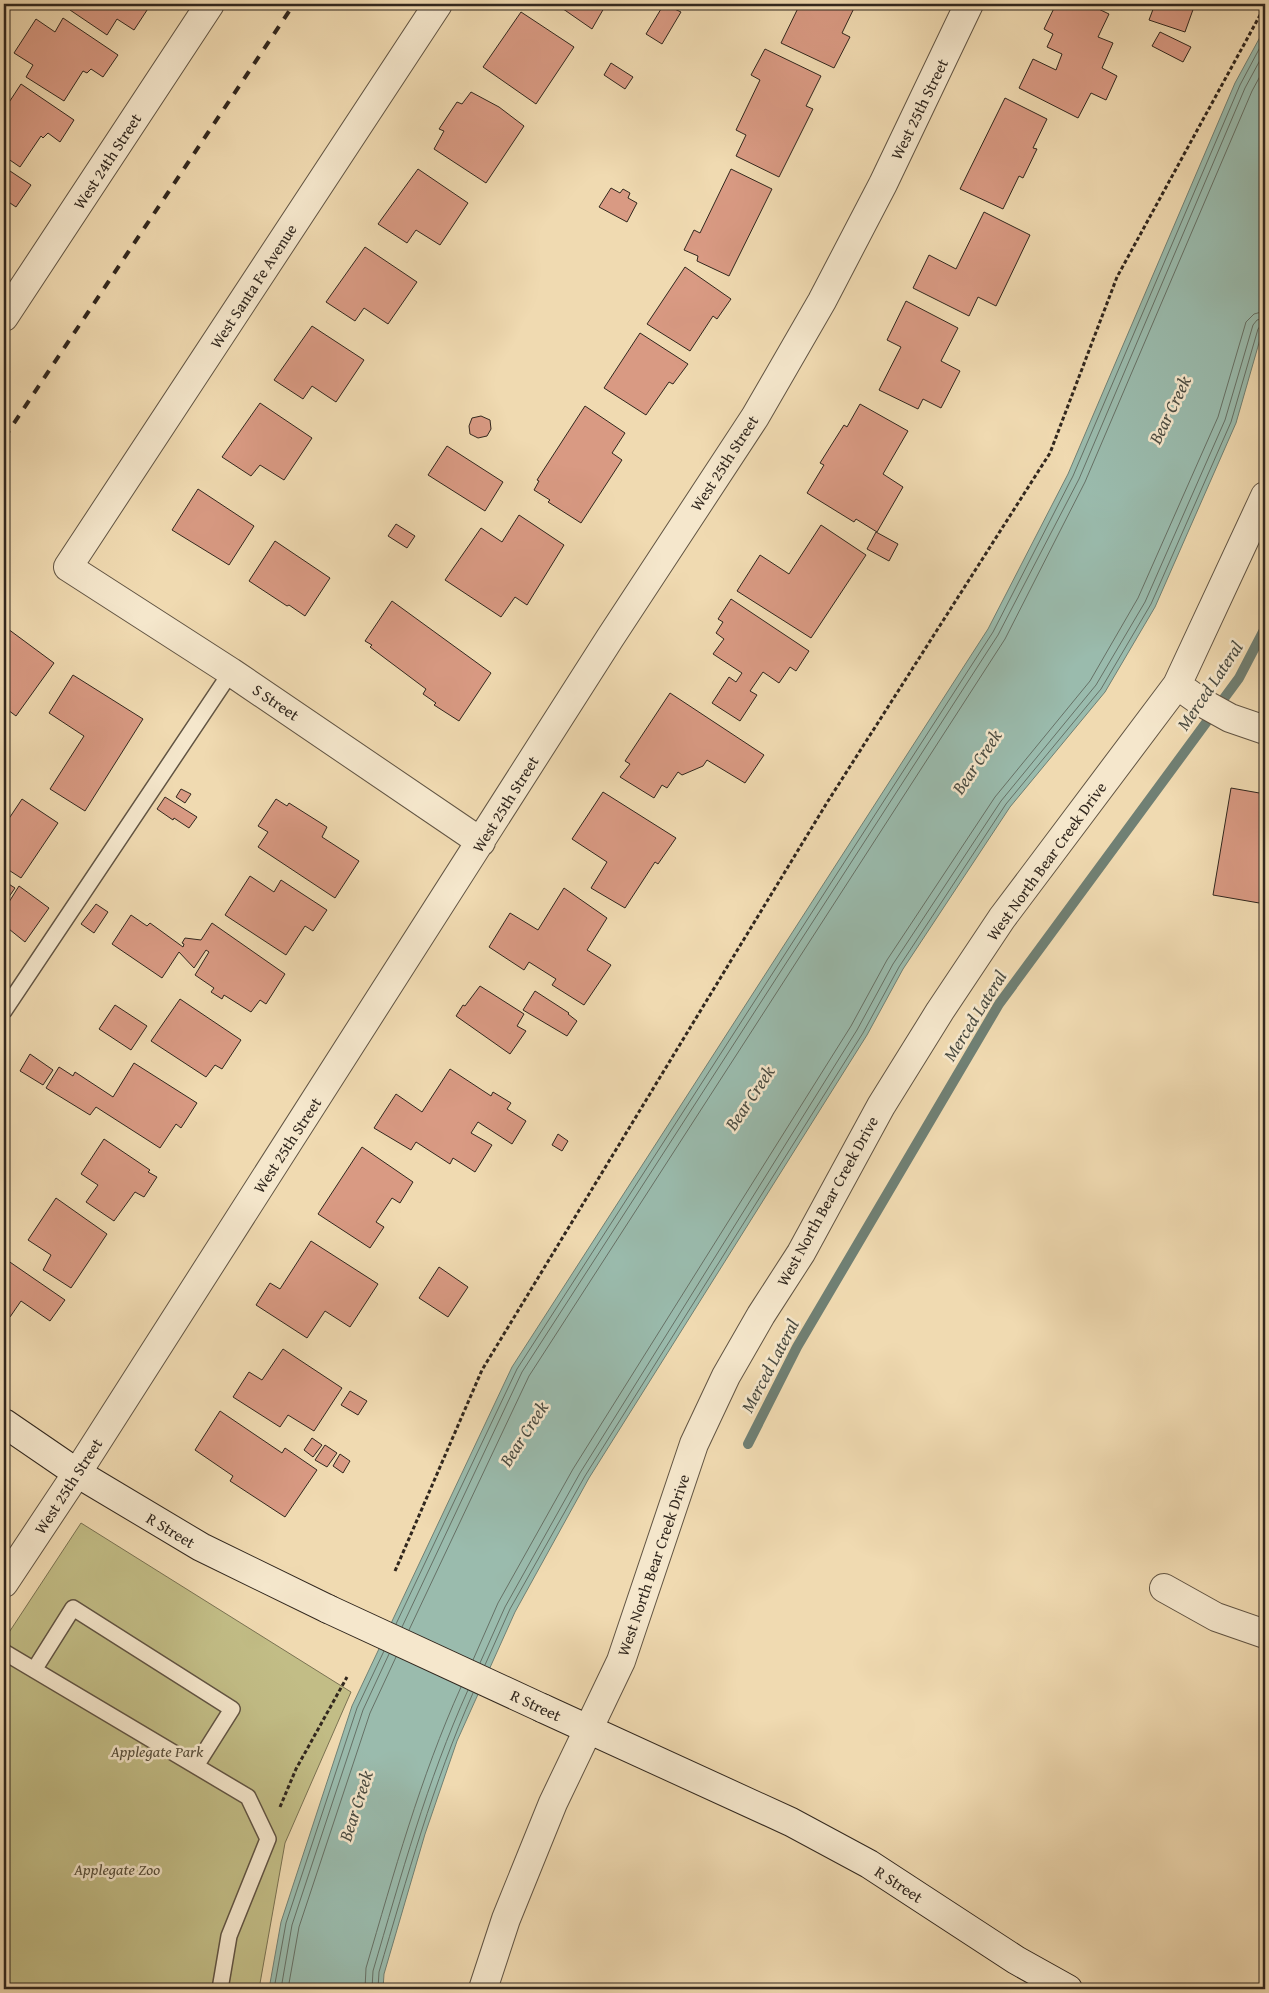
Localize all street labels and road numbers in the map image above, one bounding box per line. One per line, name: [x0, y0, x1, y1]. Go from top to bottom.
street label: West 25th Street: [884, 54, 954, 164]
street label: West 24th Street: [67, 108, 147, 214]
street label: West Santa Fe Avenue: [204, 219, 302, 353]
street label: West 25th Street: [684, 410, 764, 516]
street label: S Street: [248, 678, 304, 727]
street label: West 25th Street: [466, 751, 545, 857]
street label: West North Bear Creek Drive: [980, 777, 1112, 945]
street label: West 25th Street: [247, 1092, 327, 1198]
street label: West North Bear Creek Drive: [770, 1112, 884, 1290]
street label: West 25th Street: [28, 1433, 108, 1539]
street label: West North Bear Creek Drive: [611, 1471, 695, 1659]
street label: R Street: [142, 1506, 200, 1554]
street label: R Street: [507, 1683, 565, 1727]
street label: R Street: [870, 1859, 928, 1909]

